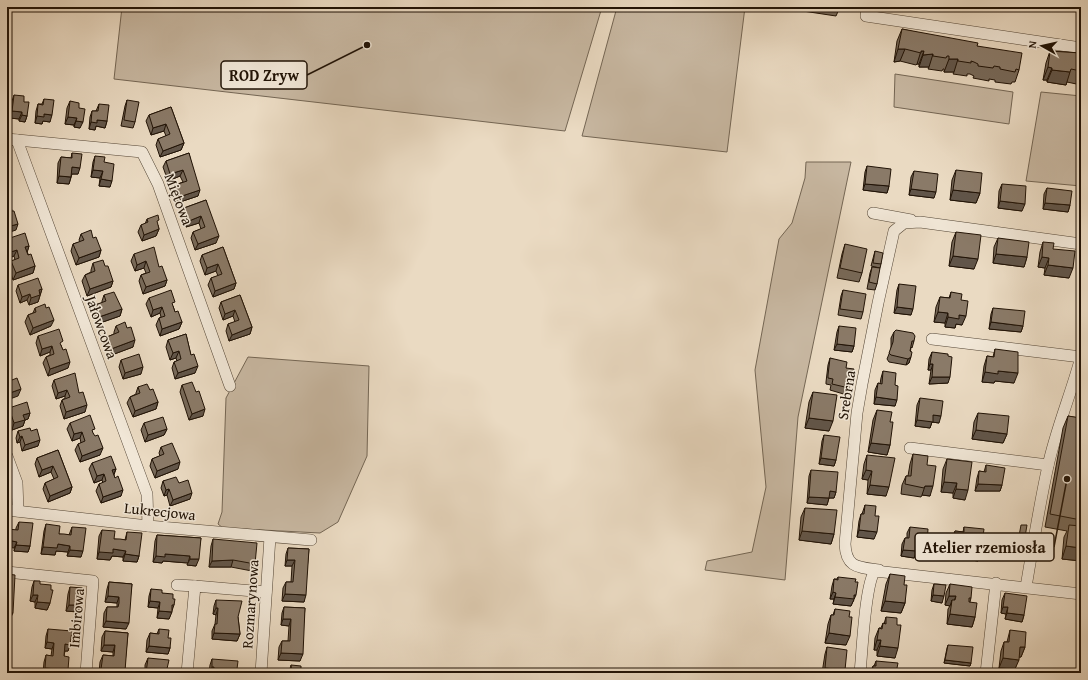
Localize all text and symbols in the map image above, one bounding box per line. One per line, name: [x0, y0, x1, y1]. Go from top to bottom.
north arrow: [1022, 26, 1062, 66]
text: N: [1024, 39, 1041, 49]
callout: ROD Zryw: [221, 61, 307, 89]
text: ROD Zryw: [229, 63, 299, 87]
street label: Miętowa: [160, 170, 198, 228]
street label: Jałowcowa: [80, 291, 123, 362]
street label: Srebrna: [832, 369, 860, 421]
street label: Lukrecjowa: [123, 497, 197, 525]
callout: Atelier rzemiosła: [915, 533, 1054, 561]
text: Atelier rzemiosła: [922, 535, 1046, 559]
street label: Rozmarynowa: [236, 559, 264, 649]
street label: Imbirowa: [63, 587, 89, 649]

